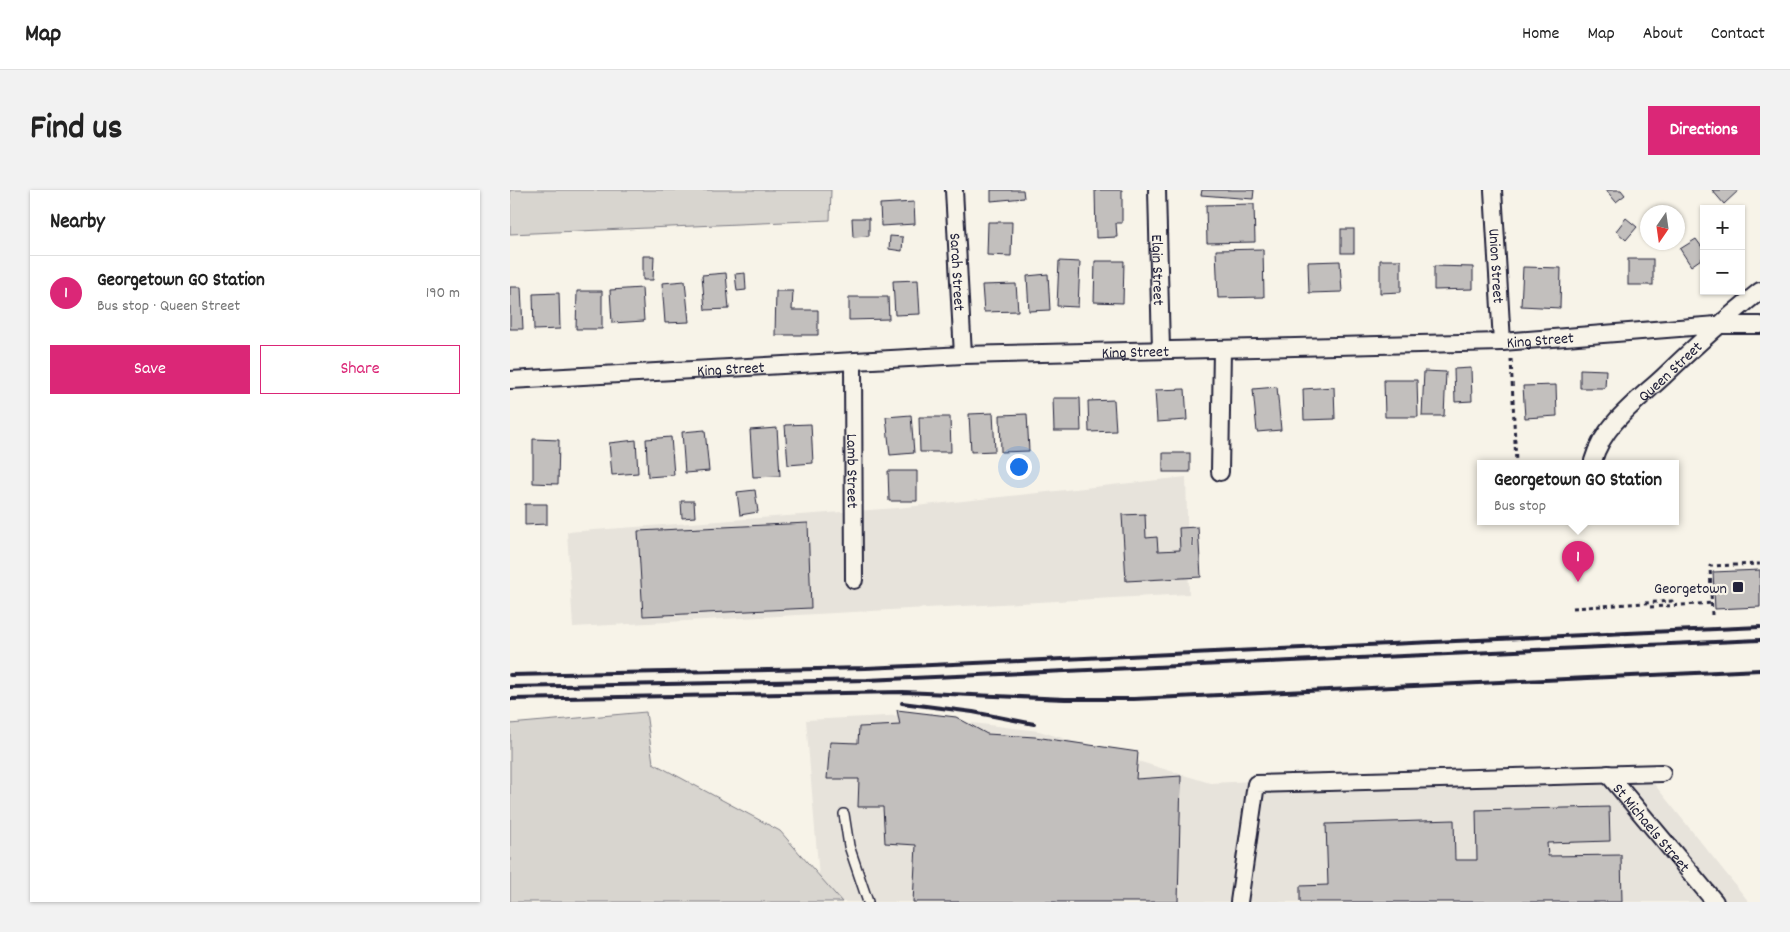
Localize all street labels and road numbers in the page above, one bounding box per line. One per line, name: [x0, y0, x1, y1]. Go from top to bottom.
street label: Union Street: [1481, 228, 1509, 304]
street label: Sarah Street: [942, 232, 970, 312]
street label: Elgin Street: [1144, 234, 1169, 306]
street label: King Street: [1506, 327, 1575, 356]
street label: Queen Street: [1634, 337, 1708, 408]
street label: King Street: [1101, 341, 1169, 366]
street label: King Street: [697, 357, 765, 384]
street label: Lamb Street: [839, 434, 863, 508]
street label: St Michaels Street: [1606, 779, 1695, 878]

